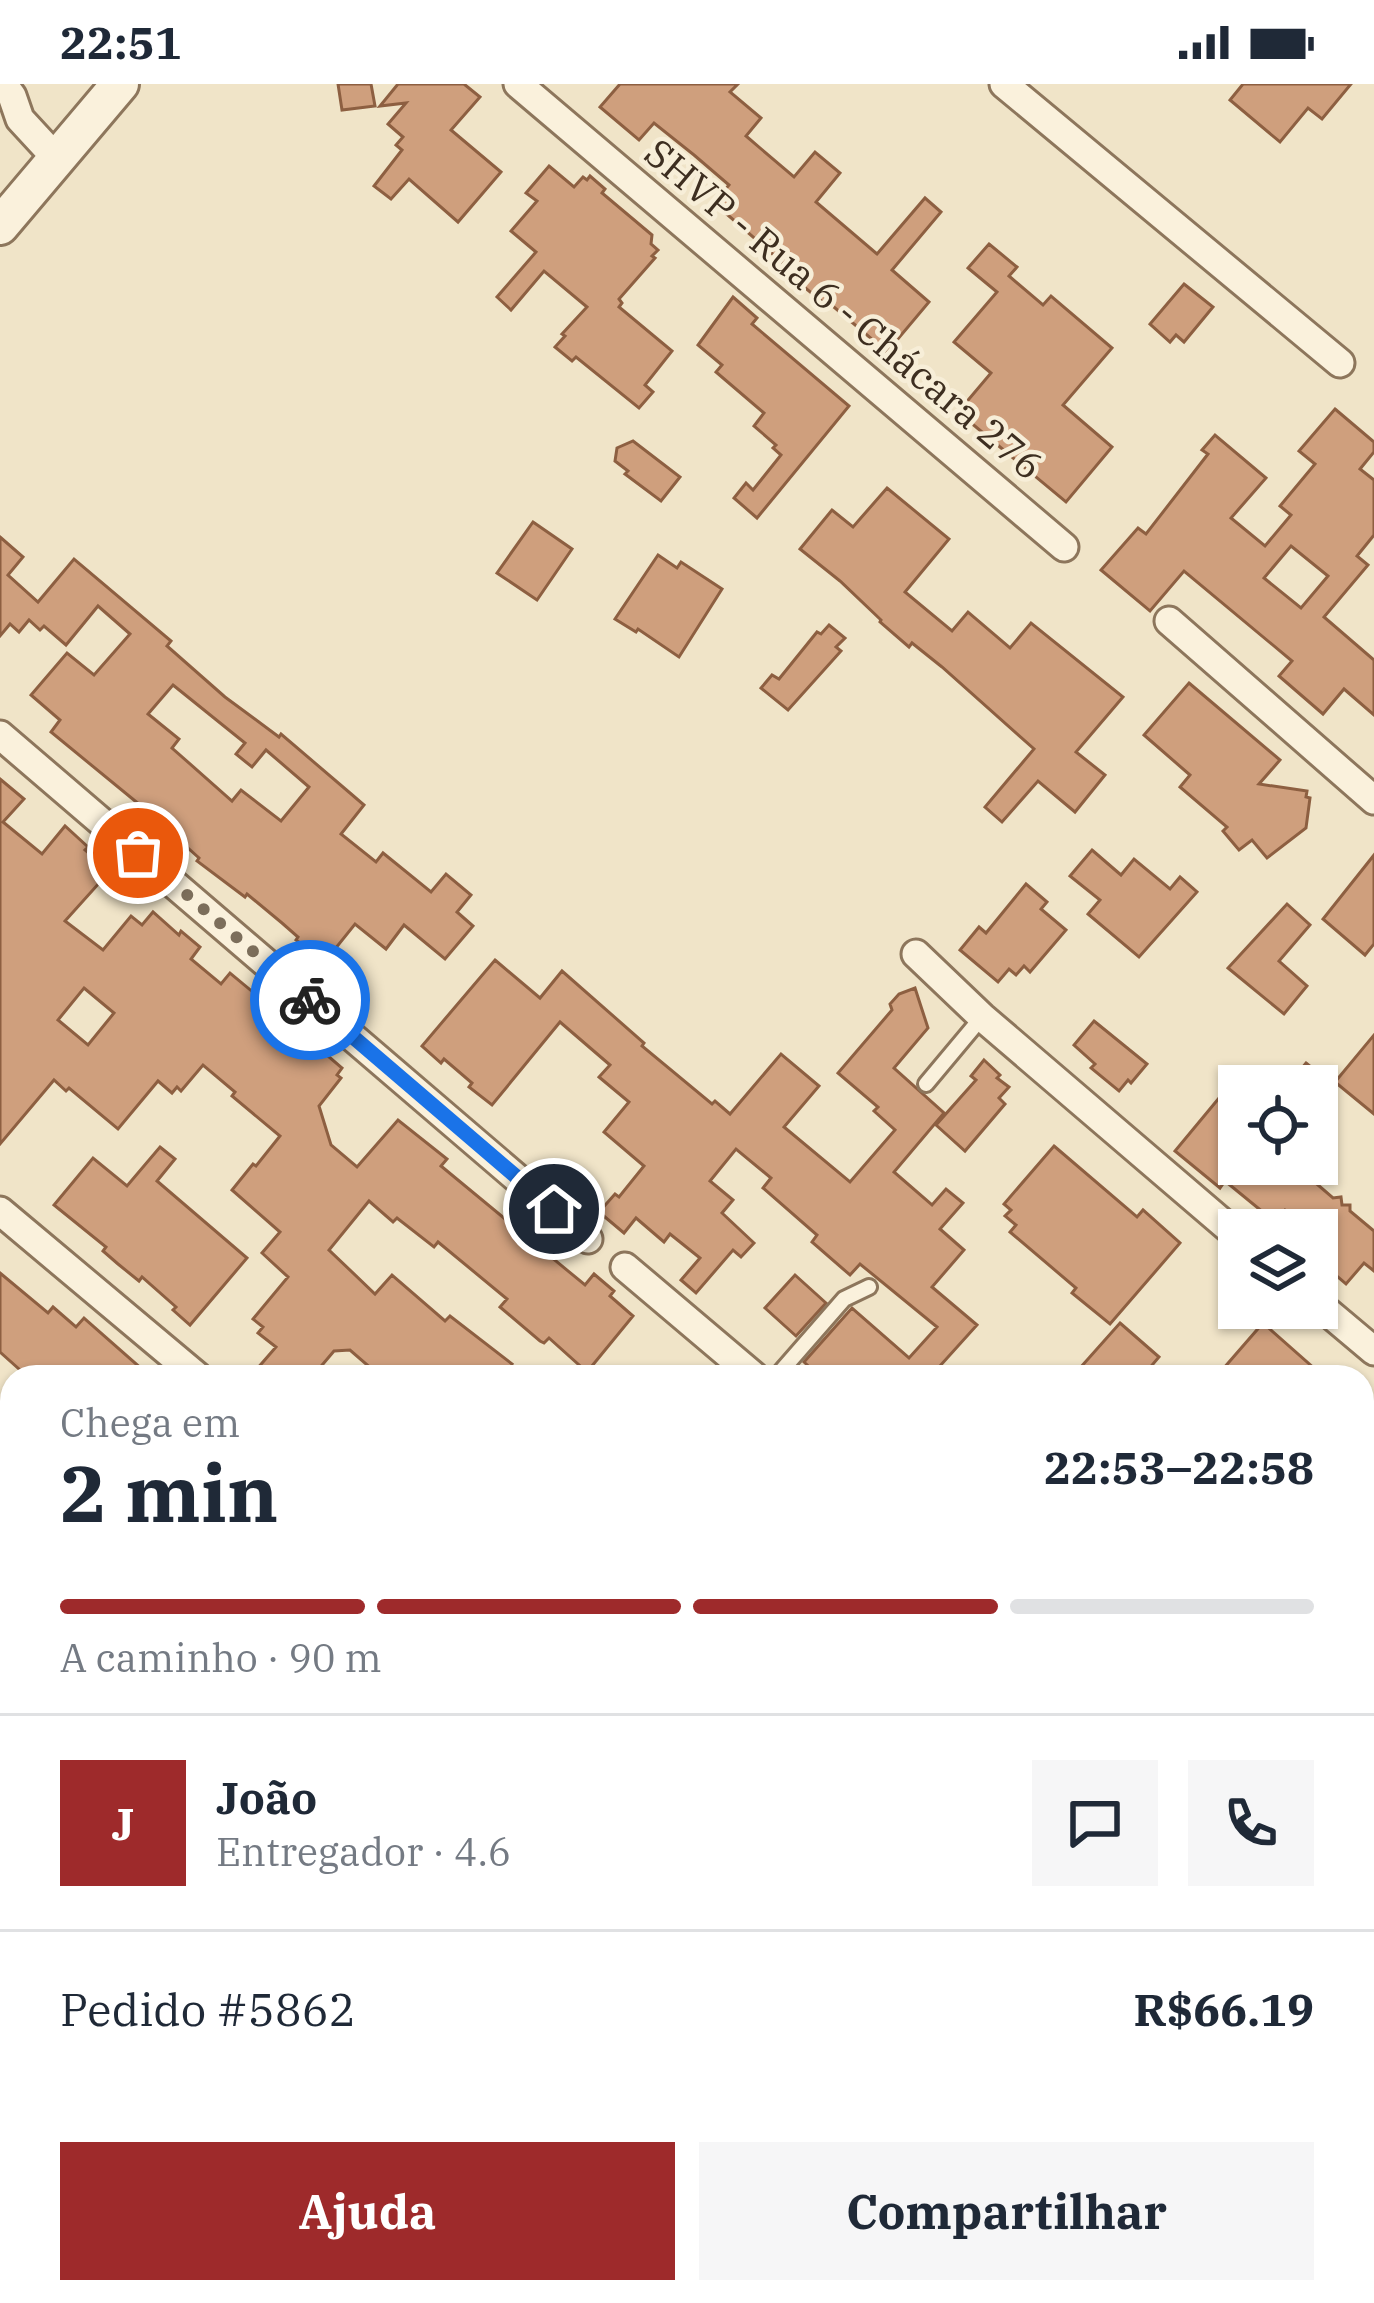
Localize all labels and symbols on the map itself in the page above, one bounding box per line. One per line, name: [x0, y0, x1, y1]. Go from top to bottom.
street label: SHVP - Rua 6 - Chácara 276: [635, 127, 1054, 490]
pin: [87, 802, 189, 904]
courier: [250, 940, 370, 1060]
pin: [503, 1158, 605, 1260]

